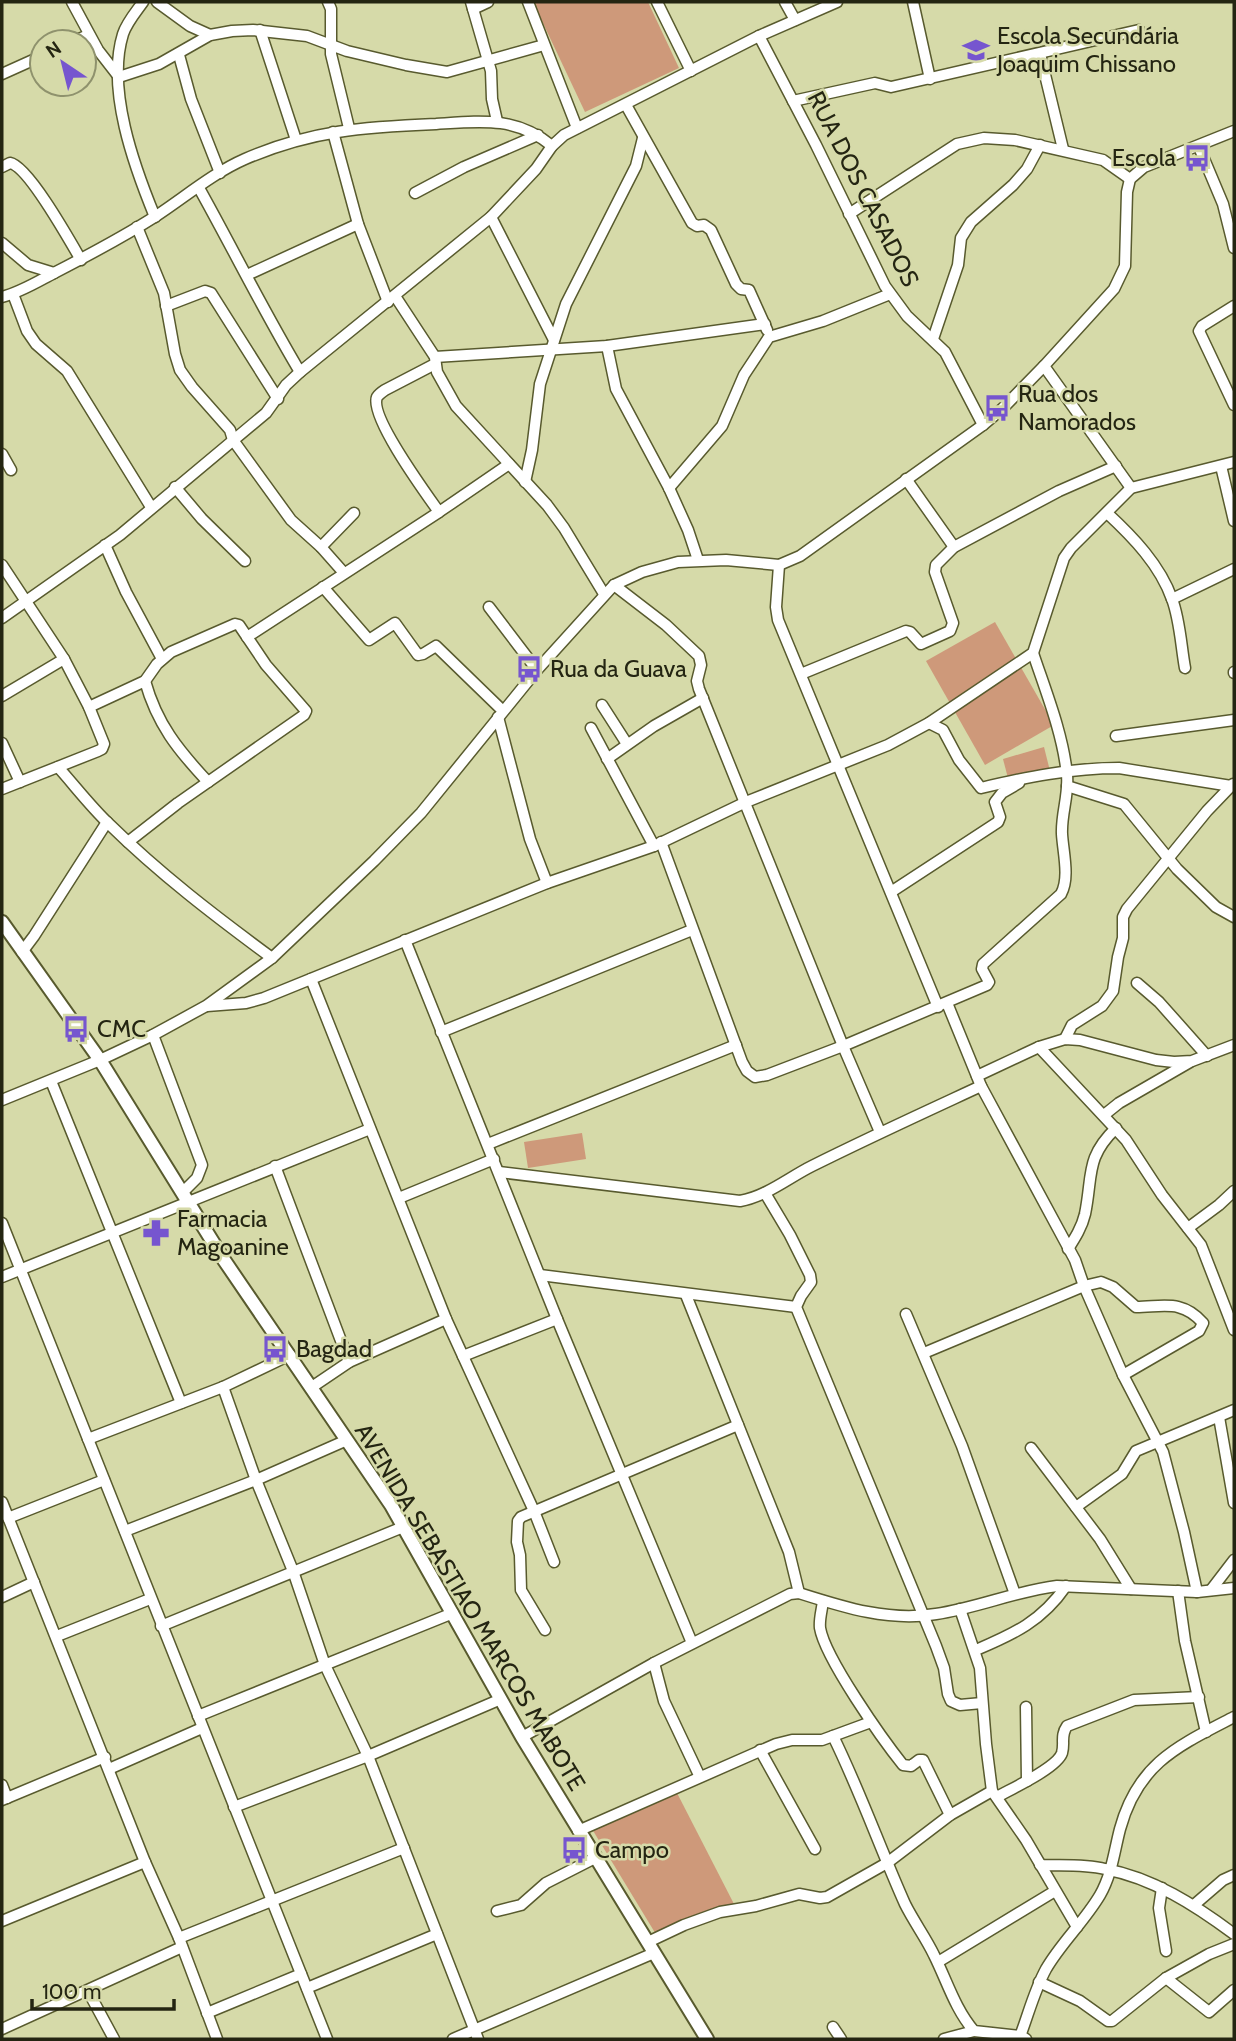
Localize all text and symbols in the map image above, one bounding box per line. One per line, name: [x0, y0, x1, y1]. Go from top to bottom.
place label: Escola Secundária Joaquim Chissano: [996, 21, 1179, 78]
north arrow: [28, 28, 98, 98]
school or university icon: Escola Secundária Joaquim Chissano: [961, 35, 991, 65]
text: N: [41, 36, 66, 63]
street label: RUA DOS CASADOS: [802, 86, 925, 291]
place label: Escola: [1112, 143, 1176, 172]
bus stop icon: Escola: [1182, 143, 1212, 173]
place label: Rua dos Namorados: [1018, 379, 1136, 436]
bus stop icon: Rua dos Namorados: [982, 393, 1012, 423]
bus stop icon: Rua da Guava: [514, 654, 544, 684]
place label: Rua da Guava: [550, 654, 687, 683]
bus stop icon: CMC: [61, 1014, 91, 1044]
place label: CMC: [97, 1014, 146, 1043]
place label: Farmacia Magoanine: [177, 1204, 289, 1261]
pharmacy icon: Farmacia Magoanine: [141, 1218, 171, 1248]
bus stop icon: Bagdad: [260, 1334, 290, 1364]
place label: Bagdad: [296, 1334, 372, 1363]
street label: AVENIDA SEBASTIAO MARCOS MABOTE: [349, 1418, 592, 1796]
bus stop icon: Campo: [559, 1835, 589, 1865]
place label: Campo: [595, 1835, 669, 1864]
scale bar: [32, 1968, 173, 2012]
text: 100 m: [42, 1979, 101, 2004]

